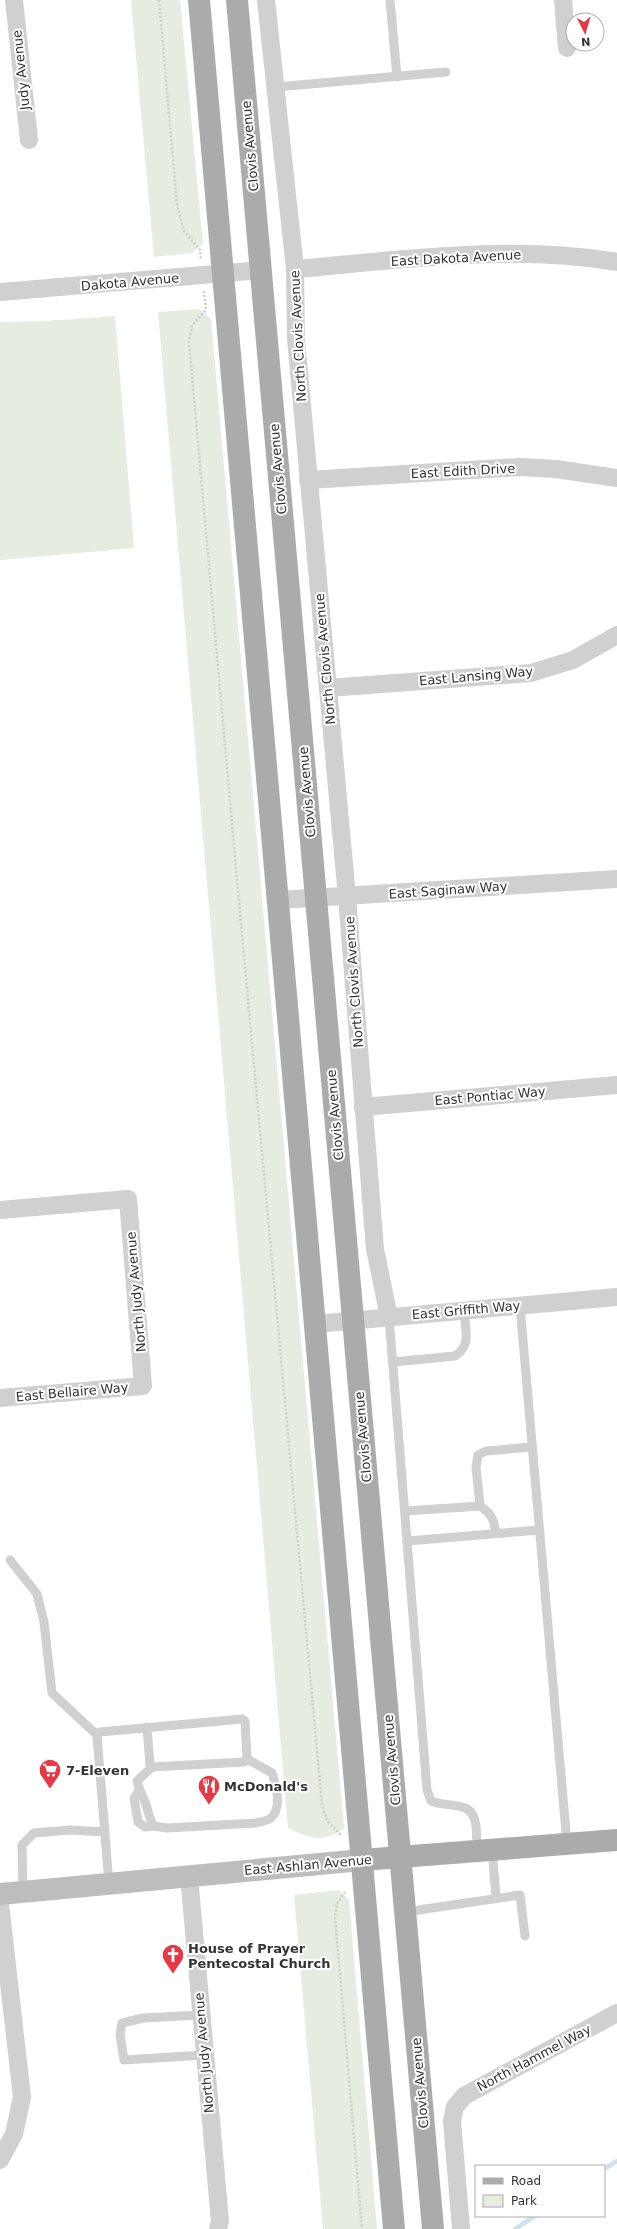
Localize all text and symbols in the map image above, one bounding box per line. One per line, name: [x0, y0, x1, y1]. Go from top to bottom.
north arrow: [565, 12, 605, 52]
street label: Judy Avenue: [9, 29, 33, 112]
text: N: [581, 35, 591, 48]
street label: Clovis Avenue: [239, 100, 261, 192]
street label: East Dakota Avenue: [390, 247, 522, 269]
street label: Dakota Avenue: [80, 270, 180, 294]
street label: North Clovis Avenue: [287, 270, 309, 402]
street label: Clovis Avenue: [267, 423, 289, 515]
street label: East Edith Drive: [410, 461, 516, 481]
street label: North Clovis Avenue: [312, 593, 338, 725]
street label: East Lansing Way: [418, 664, 534, 688]
street label: Clovis Avenue: [296, 746, 318, 838]
street label: East Saginaw Way: [388, 878, 508, 902]
street label: North Clovis Avenue: [342, 916, 366, 1048]
street label: Clovis Avenue: [324, 1069, 346, 1161]
street label: East Pontiac Way: [434, 1084, 546, 1108]
street label: North Judy Avenue: [123, 1231, 149, 1353]
street label: East Griffith Way: [411, 1298, 521, 1322]
street label: East Bellaire Way: [15, 1380, 129, 1404]
street label: Clovis Avenue: [352, 1391, 374, 1483]
street label: Clovis Avenue: [381, 1714, 403, 1806]
supermarket icon: 7-Eleven: [37, 1757, 63, 1790]
place label: 7-Eleven: [66, 1763, 129, 1778]
restaurant icon: McDonald's: [196, 1773, 222, 1806]
place label: McDonald's: [224, 1779, 308, 1794]
street label: East Ashlan Avenue: [243, 1852, 373, 1878]
place label: House of Prayer Pentecostal Church: [188, 1941, 330, 1971]
church icon: House of Prayer Pentecostal Church: [160, 1942, 186, 1975]
street label: North Judy Avenue: [191, 1992, 217, 2114]
street label: North Hammel Way: [474, 2021, 594, 2094]
street label: Clovis Avenue: [409, 2037, 431, 2129]
legend: [475, 2165, 605, 2217]
text: Road: [511, 2174, 541, 2188]
text: Park: [511, 2194, 537, 2208]

